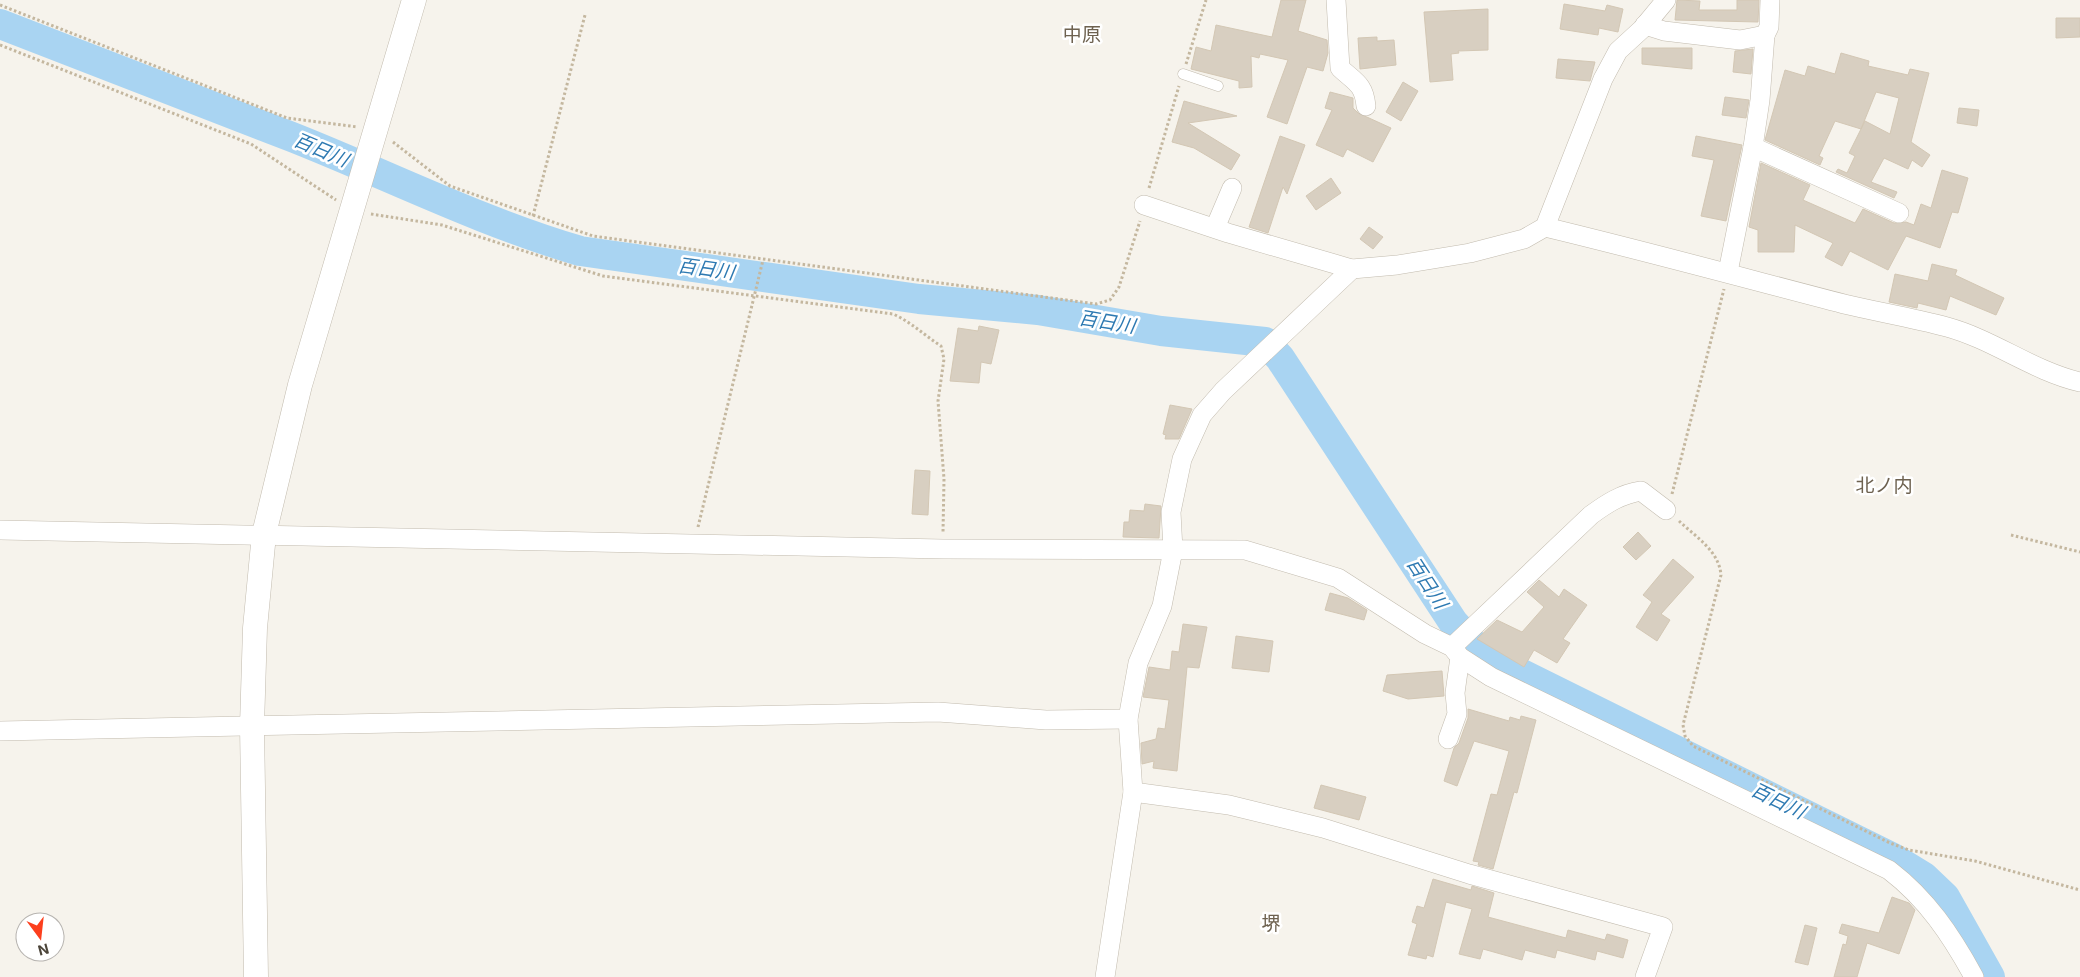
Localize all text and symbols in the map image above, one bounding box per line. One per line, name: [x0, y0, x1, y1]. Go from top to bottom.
district label: 中原: [1063, 23, 1101, 46]
water label: 百日川: [290, 128, 354, 173]
water label: 百日川: [676, 254, 738, 285]
water label: 百日川: [1077, 306, 1139, 338]
district label: 北ノ内: [1855, 474, 1913, 497]
water label: 百日川: [1402, 553, 1453, 615]
water label: 百日川: [1747, 778, 1810, 825]
north arrow: [15, 912, 65, 962]
district label: 堺: [1261, 912, 1281, 935]
text: N: [36, 940, 51, 960]

